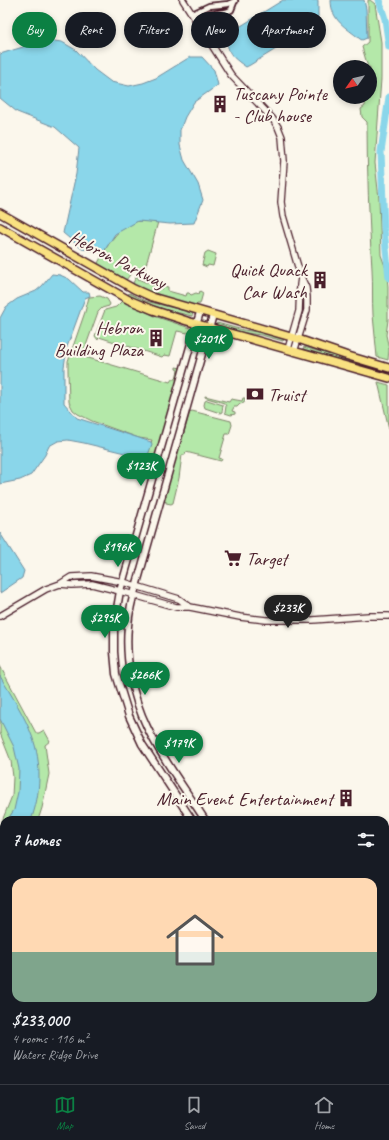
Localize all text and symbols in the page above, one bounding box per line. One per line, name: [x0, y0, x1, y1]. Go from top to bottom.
chip: Buy: [12, 12, 57, 48]
chip: Rent: [65, 12, 116, 48]
chip: Filters: [124, 12, 183, 48]
chip: New: [191, 12, 239, 48]
chip: Apartment: [247, 12, 326, 48]
north arrow: [333, 60, 377, 104]
map controls: [333, 60, 377, 104]
place label: Tuscany Pointe - Club house: [233, 82, 329, 128]
building icon: Tuscany Pointe - Club house: [210, 94, 230, 114]
street label: Hebron Parkway: [65, 225, 171, 295]
place label: Quick Quack Car Wash: [230, 258, 309, 304]
building icon: Quick Quack Car Wash: [310, 270, 330, 290]
place label: Hebron Building Plaza: [54, 316, 144, 362]
pin: $201K: [181, 326, 237, 360]
building icon: Hebron Building Plaza: [146, 328, 166, 348]
text: $201K: [194, 331, 224, 347]
place label: Truist: [268, 383, 308, 407]
bank icon: Truist: [245, 384, 265, 404]
pin: $123K: [113, 453, 169, 487]
text: $123K: [126, 458, 156, 474]
pin: $196K: [90, 534, 146, 568]
text: $196K: [103, 539, 133, 555]
place label: Target: [246, 547, 290, 571]
supermarket icon: Target: [223, 548, 243, 568]
pin: $233K: [260, 595, 316, 629]
text: $233K: [273, 600, 303, 616]
pin: $295K: [77, 605, 133, 639]
text: $295K: [90, 610, 120, 626]
pin: $266K: [117, 662, 173, 696]
text: $266K: [130, 667, 160, 683]
pin: $179K: [151, 730, 207, 764]
text: $179K: [164, 735, 194, 751]
place label: Main Event Entertainment: [157, 787, 336, 811]
building icon: Main Event Entertainment: [336, 788, 356, 808]
icon: filters: [355, 829, 377, 851]
text: 7 homes: [12, 830, 60, 851]
icon: home: [159, 904, 231, 976]
text: $233,000: [12, 1010, 69, 1031]
text: 4 rooms · 116 m²: [12, 1031, 88, 1047]
text: Waters Ridge Drive: [12, 1047, 98, 1063]
tab: Map: [54, 1094, 76, 1132]
tab: Saved: [183, 1094, 205, 1132]
tab: Home: [313, 1094, 335, 1132]

